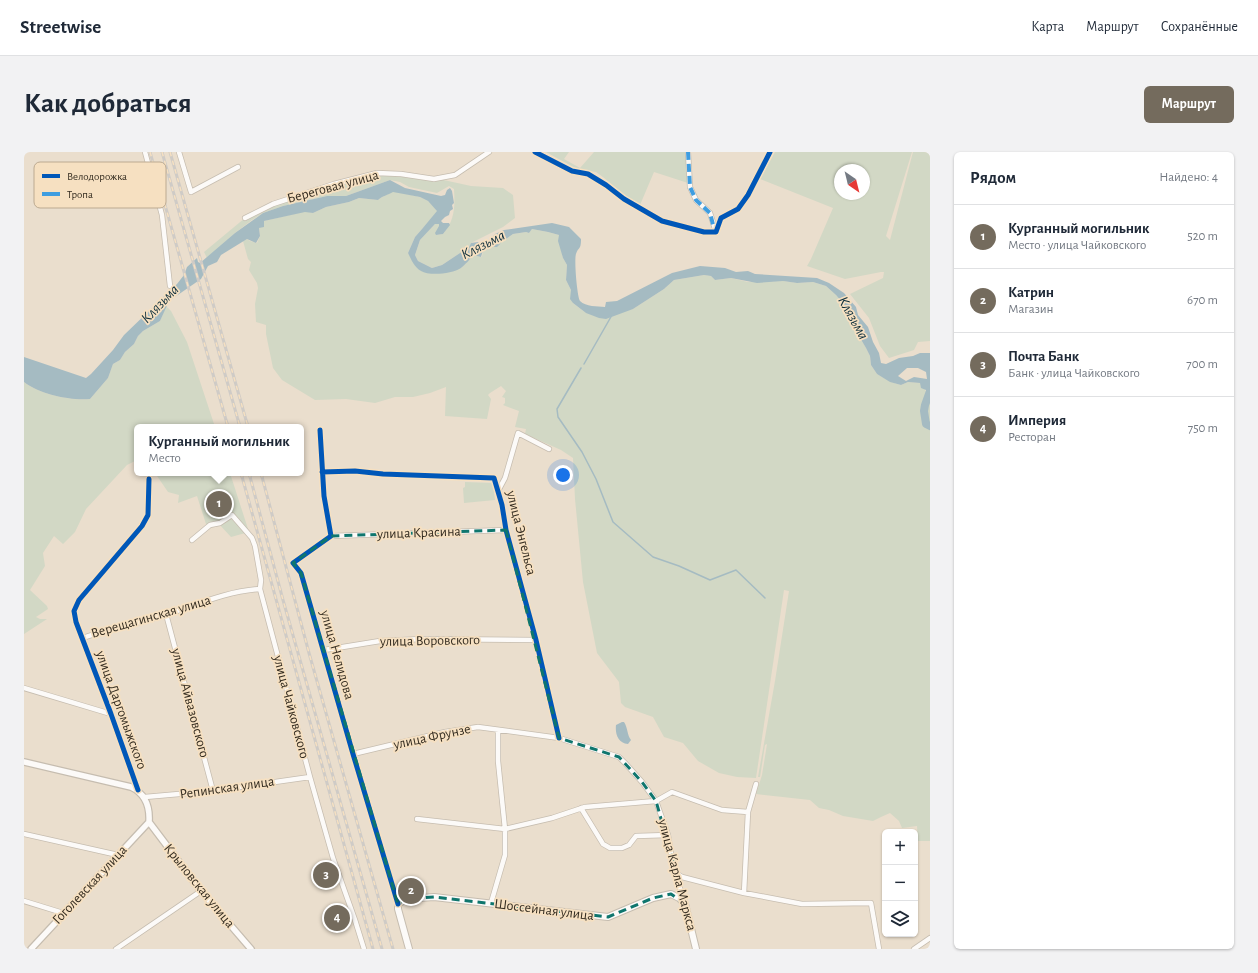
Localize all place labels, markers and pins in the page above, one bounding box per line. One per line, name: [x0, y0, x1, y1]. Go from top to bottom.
pin: 1: [206, 489, 232, 519]
pin: 3: [313, 860, 339, 890]
pin: 2: [398, 876, 424, 906]
pin: 4: [324, 903, 350, 933]

